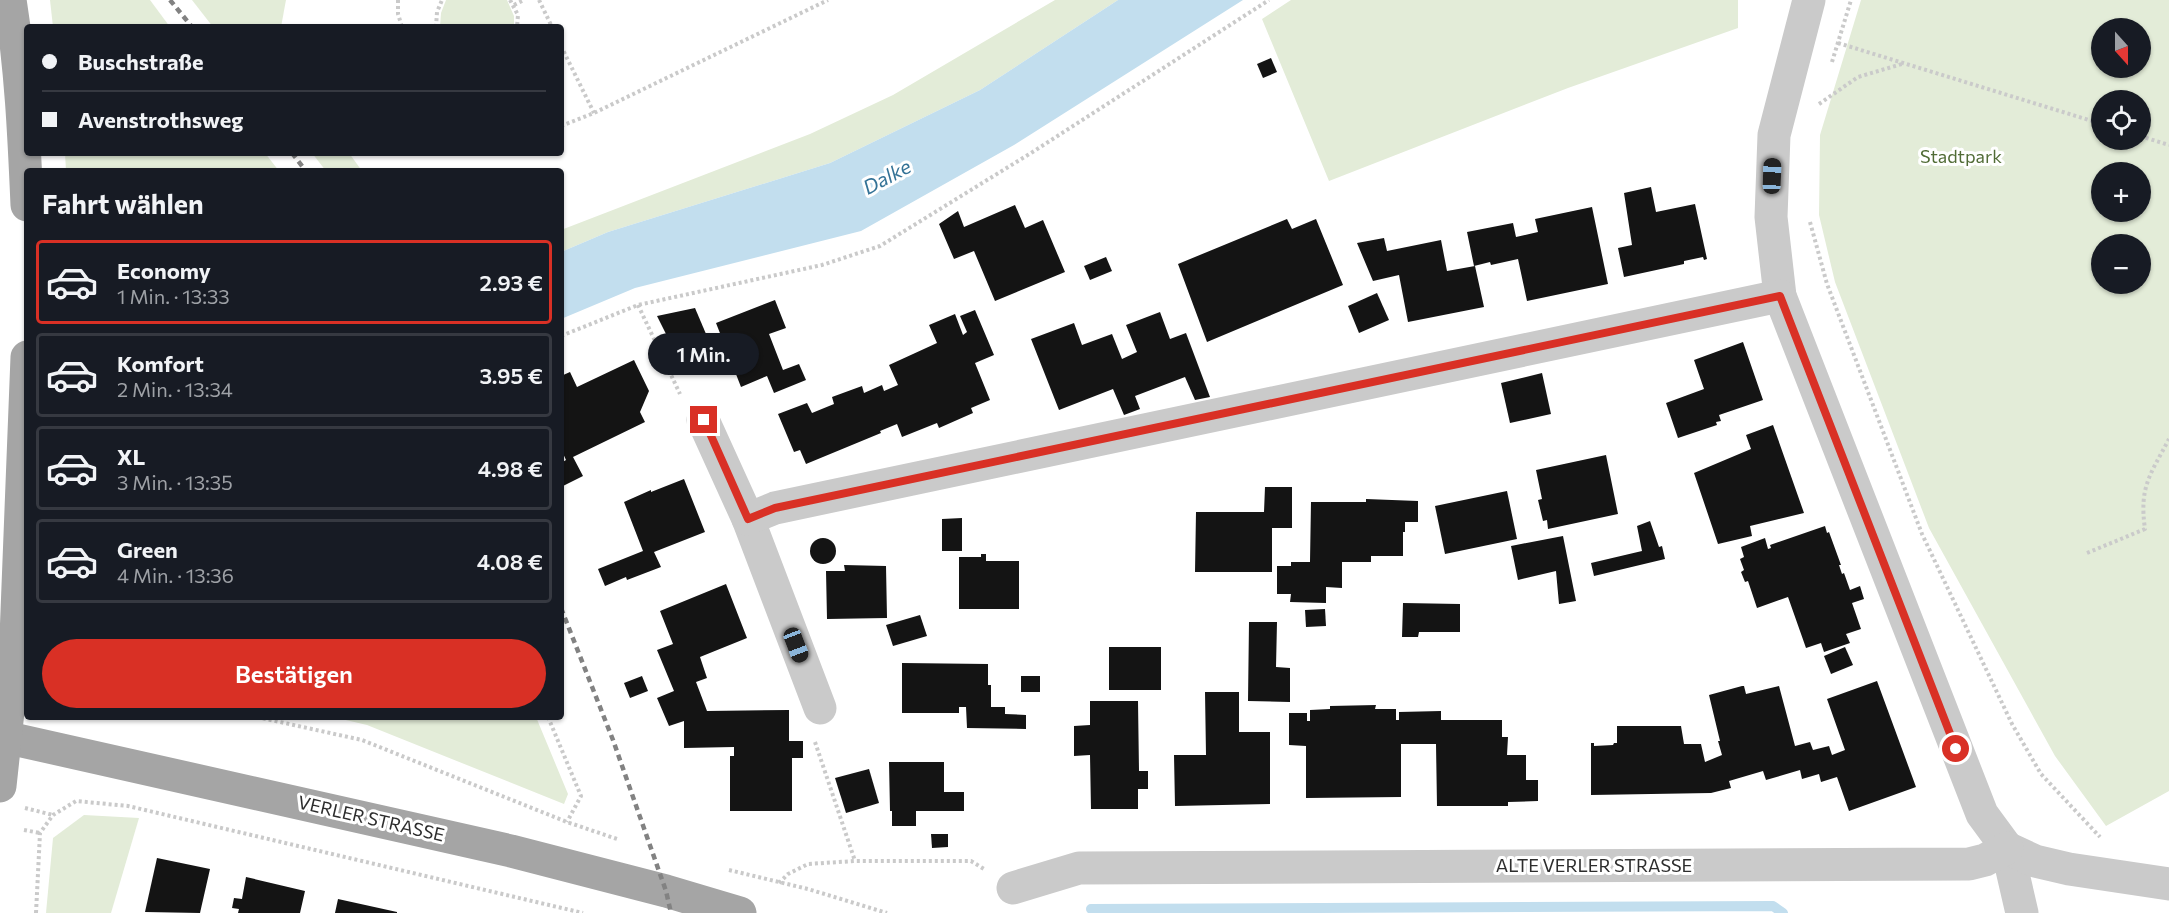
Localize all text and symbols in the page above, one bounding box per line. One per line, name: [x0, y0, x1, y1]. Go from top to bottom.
north arrow: [2091, 18, 2151, 78]
map controls: [2091, 18, 2151, 294]
text: Buschstraße: [78, 48, 204, 75]
button: locate: [2091, 90, 2151, 150]
text: Avenstrothsweg: [78, 106, 243, 133]
park label: Stadtpark: [1920, 145, 2002, 167]
water label: Dalke: [858, 153, 915, 199]
car: [1762, 158, 1782, 194]
button: +: [2091, 162, 2151, 222]
text: Fahrt wählen: [42, 187, 204, 220]
button: −: [2091, 234, 2151, 294]
icon: car: [45, 255, 99, 309]
text: Economy: [117, 257, 211, 284]
text: 2.93 €: [480, 269, 543, 296]
text: 1 Min. · 13:33: [117, 284, 230, 308]
callout: 1 Min.: [648, 333, 760, 375]
text: 1 Min.: [677, 342, 731, 366]
icon: car: [45, 348, 99, 402]
text: Komfort: [117, 350, 204, 377]
text: 3.95 €: [479, 362, 543, 389]
text: 2 Min. · 13:34: [117, 377, 233, 401]
route end: [690, 406, 717, 433]
icon: car: [45, 441, 99, 495]
text: XL: [117, 443, 145, 470]
text: 4.98 €: [478, 455, 543, 482]
text: 3 Min. · 13:35: [117, 470, 233, 494]
icon: car: [45, 534, 99, 588]
text: Green: [117, 536, 178, 563]
text: 4.08 €: [477, 548, 543, 575]
text: 4 Min. · 13:36: [117, 563, 234, 587]
car: [781, 625, 811, 665]
button: Bestätigen: [42, 639, 546, 708]
route start: [1942, 735, 1969, 762]
street label: VERLER STRASSE: [296, 790, 447, 846]
street label: ALTE VERLER STRASSE: [1496, 854, 1692, 876]

